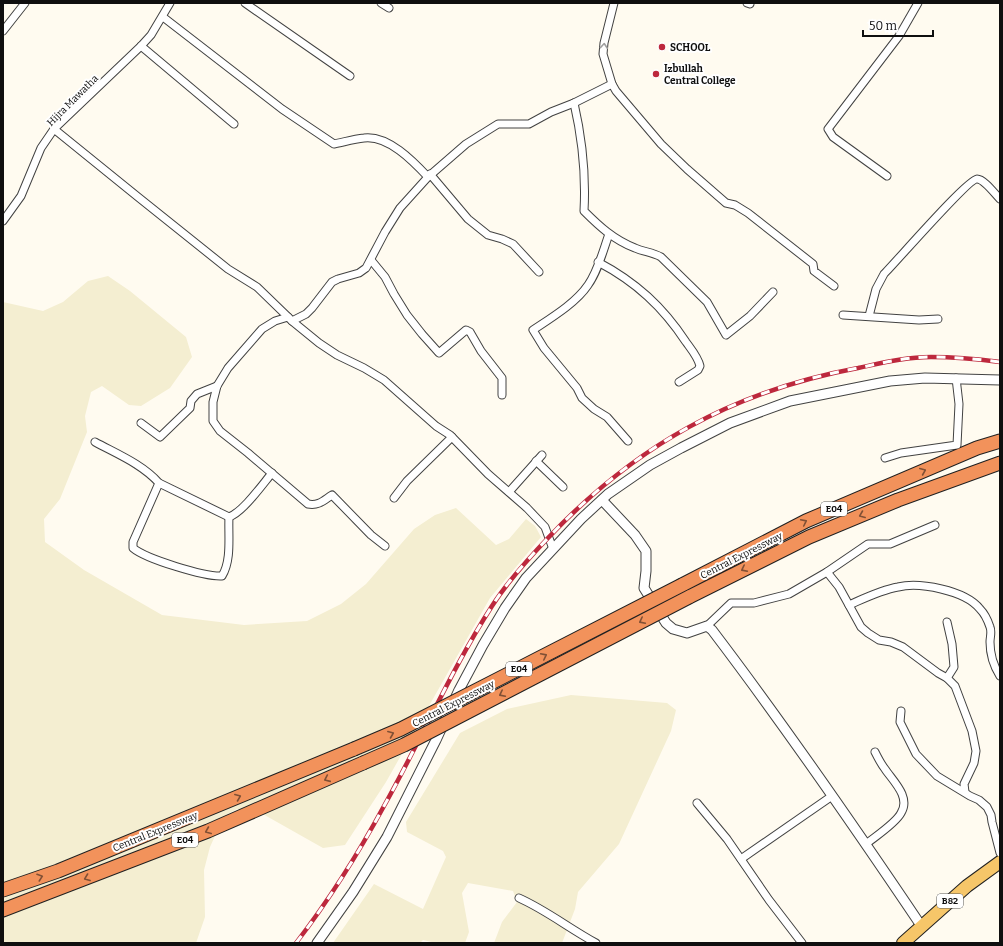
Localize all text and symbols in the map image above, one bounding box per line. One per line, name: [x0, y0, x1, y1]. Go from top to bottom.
scale bar: [863, 12, 933, 38]
text: 50 m: [869, 19, 898, 33]
marker: SCHOOL: [657, 42, 667, 52]
place label: SCHOOL: [670, 42, 711, 54]
one-way arrow: [599, 43, 608, 49]
place label: Izbullah Central College: [664, 63, 736, 87]
marker: Izbullah Central College: [651, 69, 661, 79]
street label: Hijra Mawatha: [45, 72, 101, 129]
one-way arrow: [919, 468, 927, 476]
road number: E04: [821, 502, 847, 516]
one-way arrow: [858, 510, 866, 518]
one-way arrow: [800, 519, 807, 527]
street label: Central Expressway: [698, 530, 785, 582]
one-way arrow: [741, 565, 748, 572]
one-way arrow: [639, 617, 646, 624]
one-way arrow: [540, 653, 547, 661]
road number: E04: [506, 662, 532, 676]
street label: Central Expressway: [410, 678, 497, 730]
one-way arrow: [499, 689, 506, 697]
one-way arrow: [387, 730, 394, 738]
one-way arrow: [324, 774, 332, 782]
one-way arrow: [234, 793, 241, 801]
street label: Central Expressway: [111, 809, 200, 854]
one-way arrow: [205, 826, 213, 834]
road number: E04: [172, 833, 198, 847]
one-way arrow: [36, 874, 43, 882]
one-way arrow: [84, 874, 91, 882]
road number: B82: [937, 894, 963, 908]

